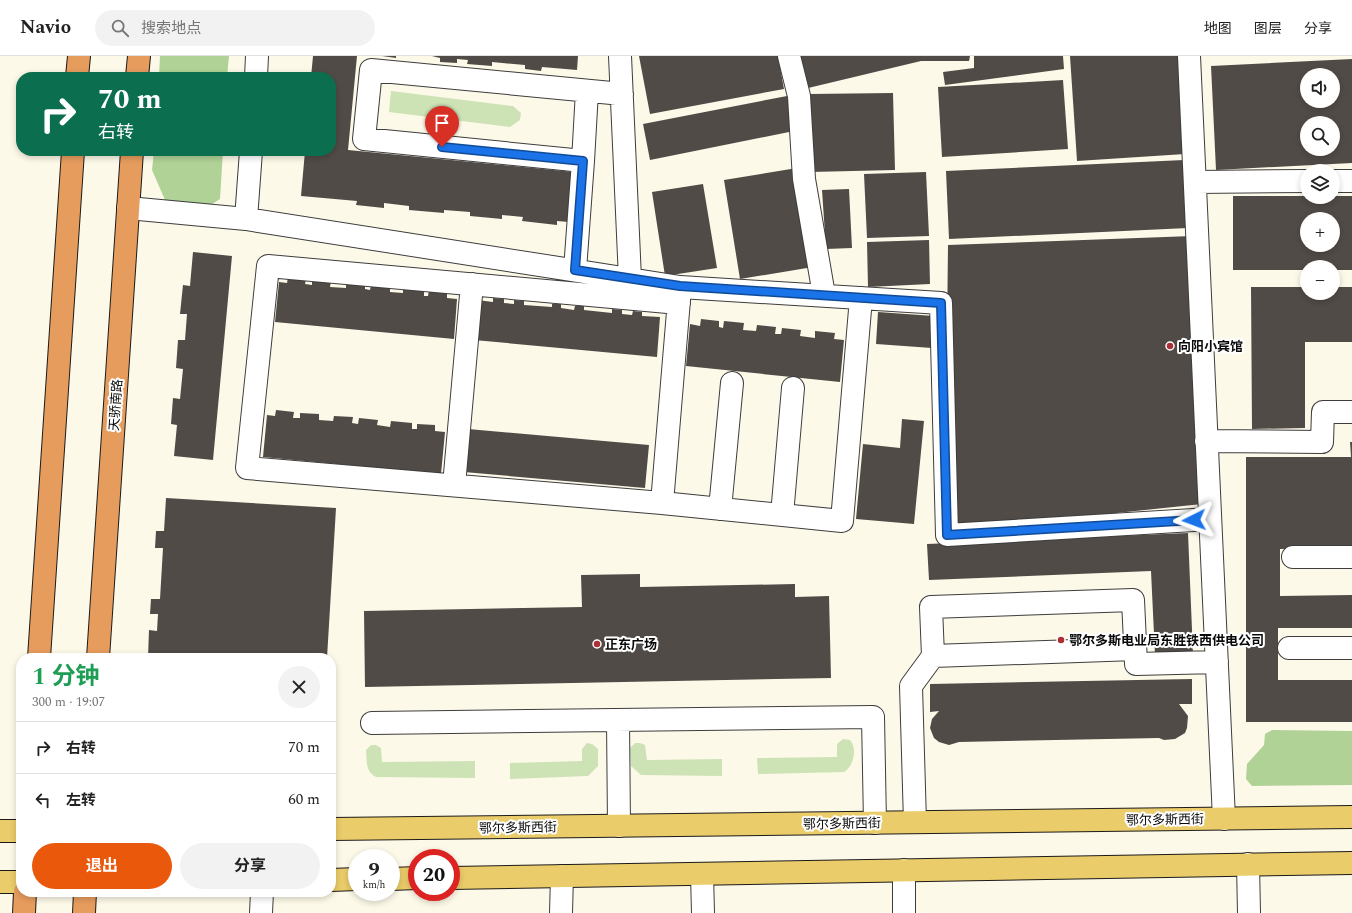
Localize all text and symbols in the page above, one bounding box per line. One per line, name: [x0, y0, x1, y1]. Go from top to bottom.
search box: [95, 10, 375, 46]
text: Navio: [20, 13, 71, 42]
icon: search: [109, 17, 131, 39]
text: 搜索地点: [141, 17, 201, 40]
text: 地图: [1204, 18, 1232, 39]
text: 图层: [1254, 18, 1282, 39]
text: 分享: [1304, 18, 1332, 39]
map controls: [1300, 68, 1340, 300]
button: sound: [1300, 68, 1340, 108]
text: 70 m: [98, 78, 162, 121]
icon: right: [32, 88, 84, 140]
pin: [425, 106, 459, 147]
icon: arrive: [431, 112, 453, 134]
button: search: [1300, 116, 1340, 156]
text: 右转: [98, 119, 134, 146]
button: layers: [1300, 164, 1340, 204]
button: +: [1300, 212, 1340, 252]
button: −: [1300, 260, 1340, 300]
place label: 向阳小宾馆: [1178, 337, 1243, 357]
marker: 向阳小宾馆: [1165, 341, 1175, 351]
street label: 天骄南路: [104, 378, 128, 432]
position arrow: [1173, 499, 1215, 541]
place label: 鄂尔多斯电业局东胜铁西供电公司: [1069, 631, 1264, 651]
place label: 正东广场: [605, 635, 657, 655]
marker: 鄂尔多斯电业局东胜铁西供电公司: [1056, 635, 1066, 645]
marker: 正东广场: [592, 639, 602, 649]
text: 1 分钟: [32, 659, 99, 695]
button: close: [278, 666, 320, 708]
text: 300 m · 19:07: [32, 692, 105, 712]
text: 70 m: [288, 736, 320, 759]
icon: right: [32, 737, 54, 759]
text: 右转: [66, 737, 96, 760]
text: 60 m: [288, 788, 320, 811]
icon: left: [32, 789, 54, 811]
text: 左转: [66, 789, 96, 812]
street label: 鄂尔多斯西街: [1126, 809, 1204, 831]
street label: 鄂尔多斯西街: [803, 813, 881, 835]
street label: 鄂尔多斯西街: [479, 817, 557, 839]
button: 退出: [32, 843, 172, 889]
button: 分享: [180, 843, 320, 889]
speed limit sign: 20: [408, 849, 460, 901]
text: 9: [368, 855, 380, 885]
text: km/h: [363, 877, 385, 893]

